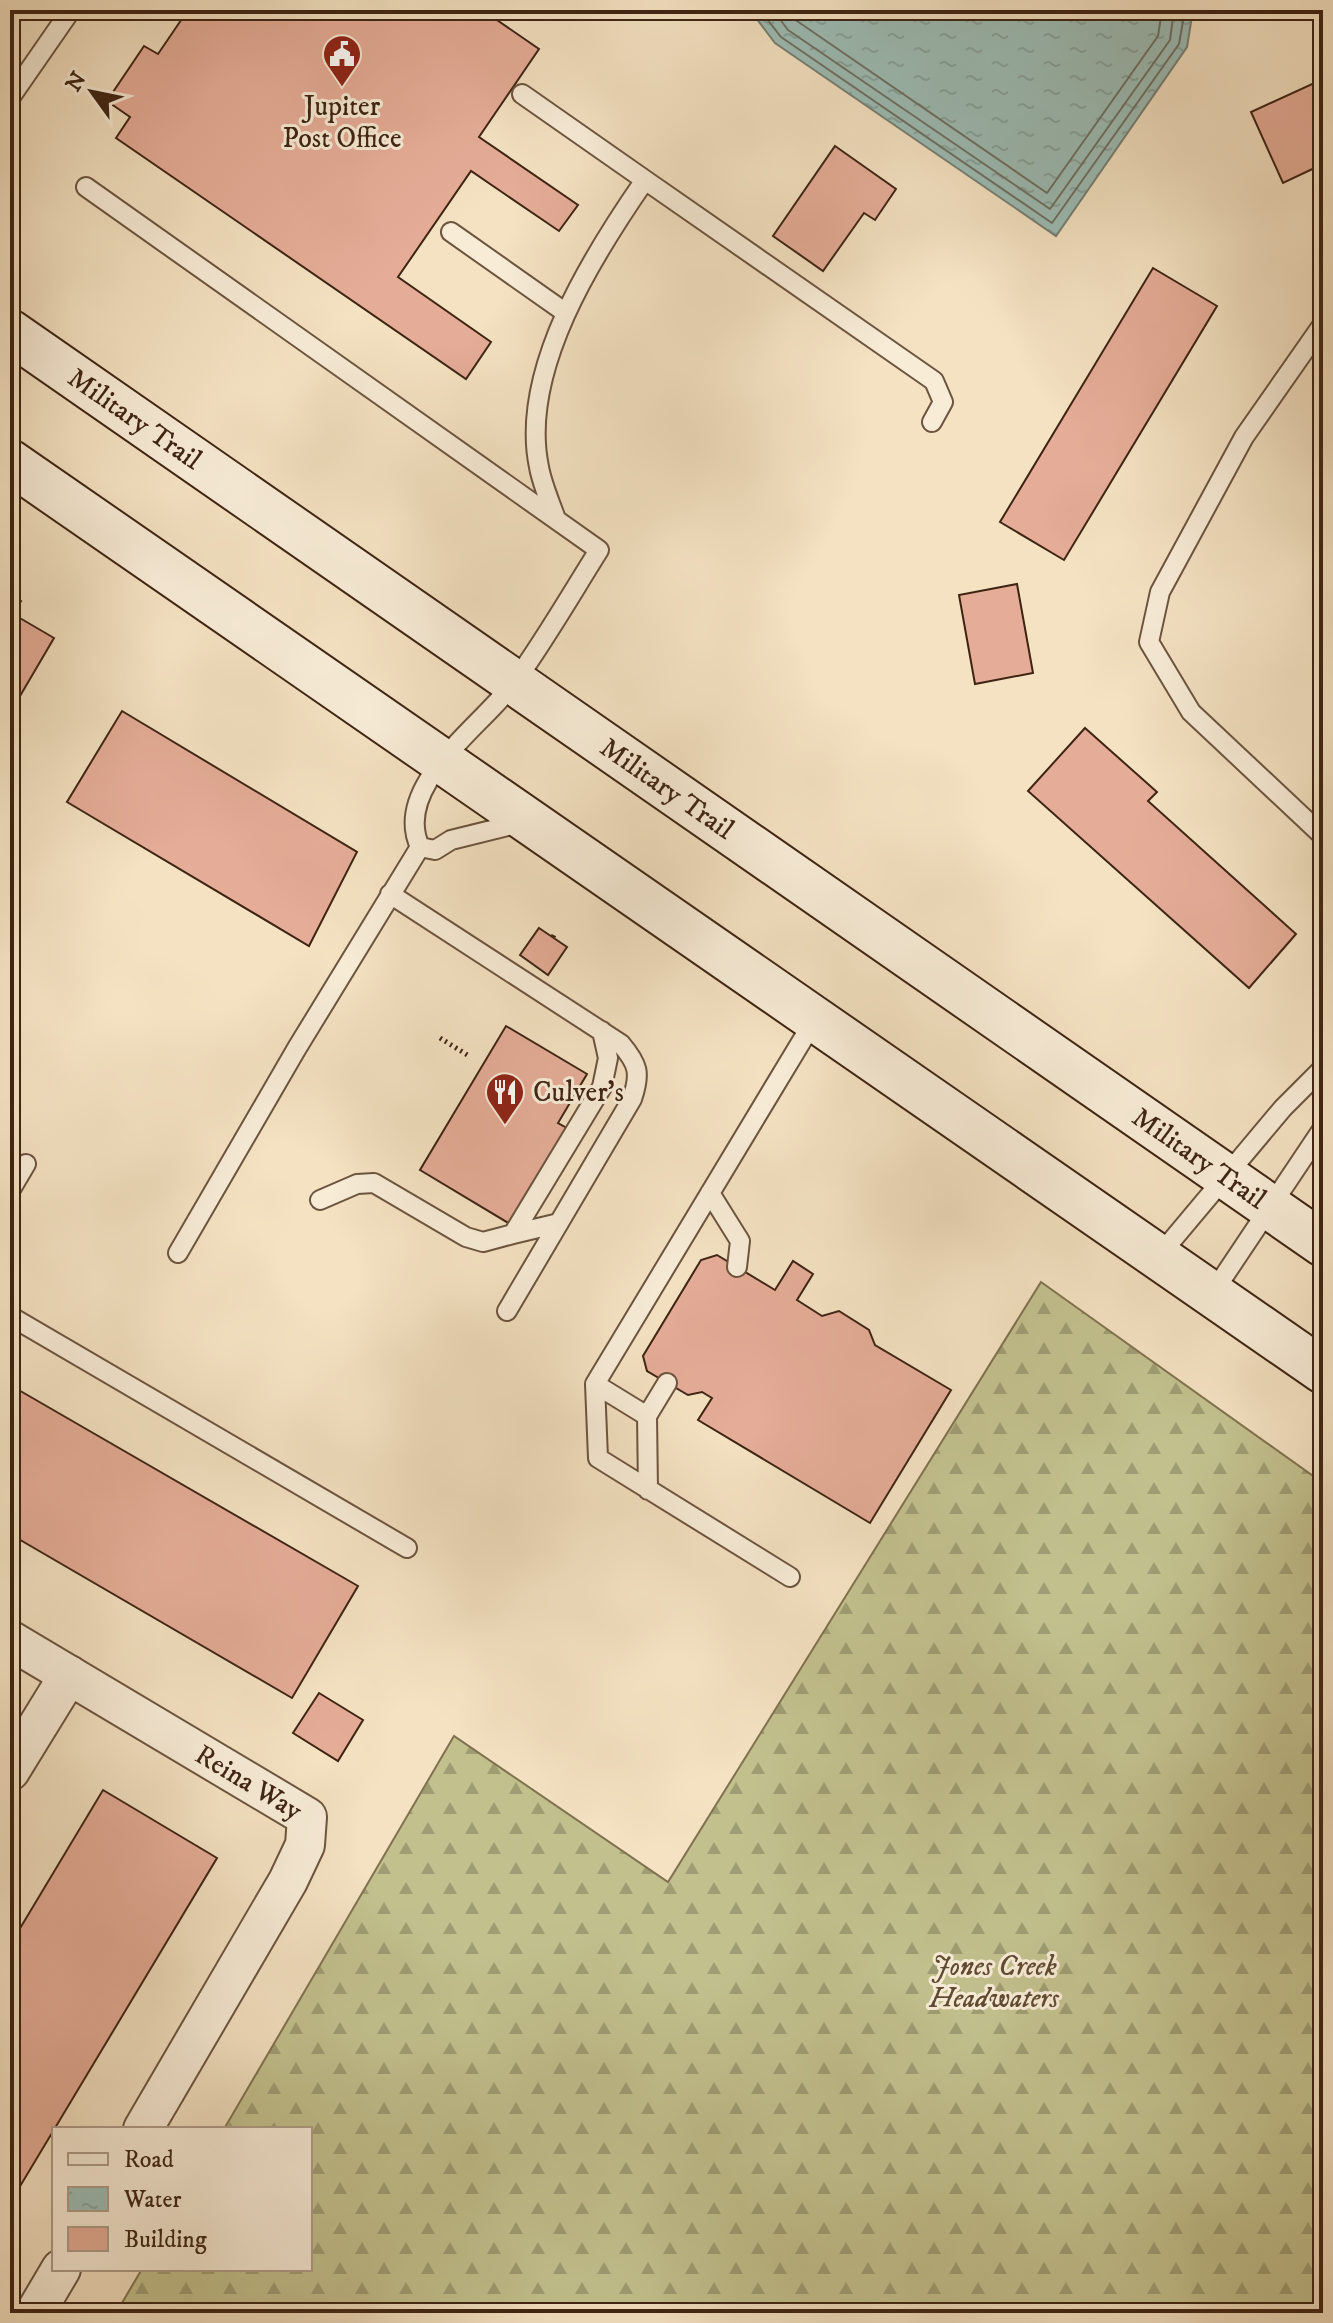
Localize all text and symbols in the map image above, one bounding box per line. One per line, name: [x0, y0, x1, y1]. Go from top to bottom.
public building icon: Jupiter Post Office: [321, 33, 363, 88]
north arrow: [52, 52, 132, 132]
text: N: [60, 67, 93, 97]
place label: Jupiter Post Office: [283, 89, 402, 156]
street label: Military Trail: [61, 360, 209, 478]
street label: Military Trail: [593, 730, 741, 847]
restaurant icon: Culver's: [484, 1071, 526, 1126]
place label: Culver's: [533, 1075, 624, 1110]
street label: Military Trail: [1126, 1099, 1273, 1217]
street label: Reina Way: [189, 1737, 309, 1828]
park label: Jones Creek Headwaters: [928, 1949, 1059, 2016]
legend: [52, 2127, 312, 2271]
text: Road: [124, 2145, 174, 2175]
text: Water: [123, 2185, 181, 2215]
text: Building: [124, 2225, 207, 2255]

